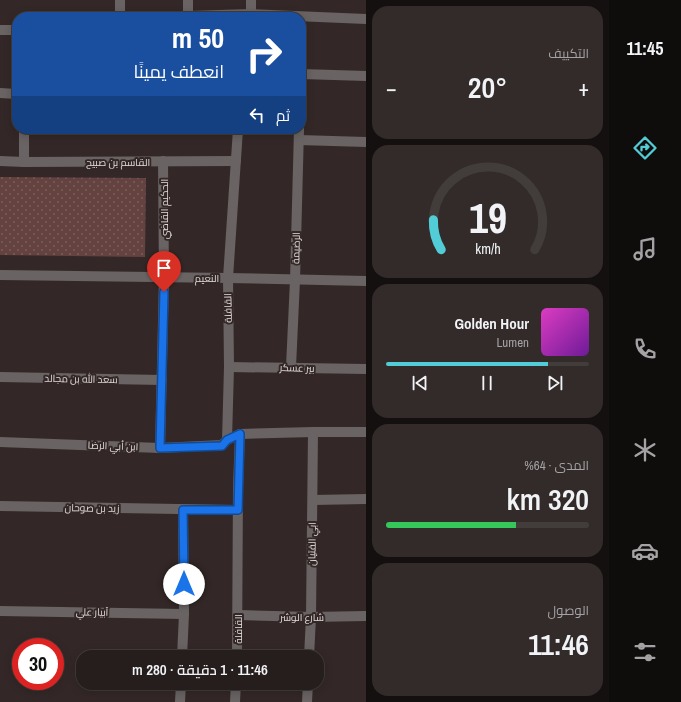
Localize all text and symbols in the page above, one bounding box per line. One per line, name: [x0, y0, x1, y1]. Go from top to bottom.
text: 50 m: [172, 19, 224, 57]
icon: right: [238, 28, 290, 80]
text: 11:45: [627, 36, 663, 61]
text: التكييف: [548, 45, 589, 62]
text: انعطف يمينًا: [133, 59, 224, 84]
text: 20°: [468, 67, 507, 107]
text: −: [386, 73, 397, 103]
text: +: [578, 73, 589, 103]
icon: left: [246, 104, 268, 126]
text: ثم: [276, 105, 290, 126]
icon: directions: [631, 134, 659, 162]
street label: القاسم بن صبيح: [86, 156, 150, 170]
street label: الحكيم القاضي: [158, 179, 172, 239]
text: 19: [469, 190, 506, 246]
street label: الرضيمة: [289, 232, 303, 264]
icon: music: [631, 235, 659, 263]
text: km/h: [475, 238, 500, 257]
pin: [147, 251, 181, 292]
icon: arrive: [153, 257, 175, 279]
street label: النعيم: [195, 272, 219, 286]
street label: القافلة: [221, 293, 235, 323]
text: Golden Hour: [455, 313, 529, 334]
text: Lumen: [496, 334, 529, 351]
icon: phone: [631, 335, 659, 363]
street label: بير عسكر: [278, 361, 315, 375]
street label: سعد الله بن مجالد: [44, 371, 118, 386]
icon: previous: [409, 372, 431, 394]
icon: pause: [476, 372, 498, 394]
icon: next: [544, 372, 566, 394]
icon: climate: [631, 436, 659, 464]
street label: ابن أبي الرضا: [87, 439, 139, 454]
text: المدى · 64%: [524, 457, 589, 474]
text: 320 km: [507, 479, 589, 519]
street label: زيد بن صوحان: [64, 501, 120, 515]
street label: ابي الفتيان: [305, 522, 320, 566]
icon: car: [631, 537, 659, 565]
position arrow: [163, 563, 205, 605]
text: الوصول: [548, 602, 589, 619]
street label: آبيار علي: [76, 605, 109, 620]
street label: شارع الوشر: [279, 611, 324, 624]
street label: القافلة: [232, 614, 245, 644]
text: 11:46: [528, 624, 589, 664]
speed limit sign: 30: [12, 638, 64, 690]
icon: filters: [631, 638, 659, 666]
text: 11:46 · 1 دقيقة · 280 m: [132, 659, 268, 680]

